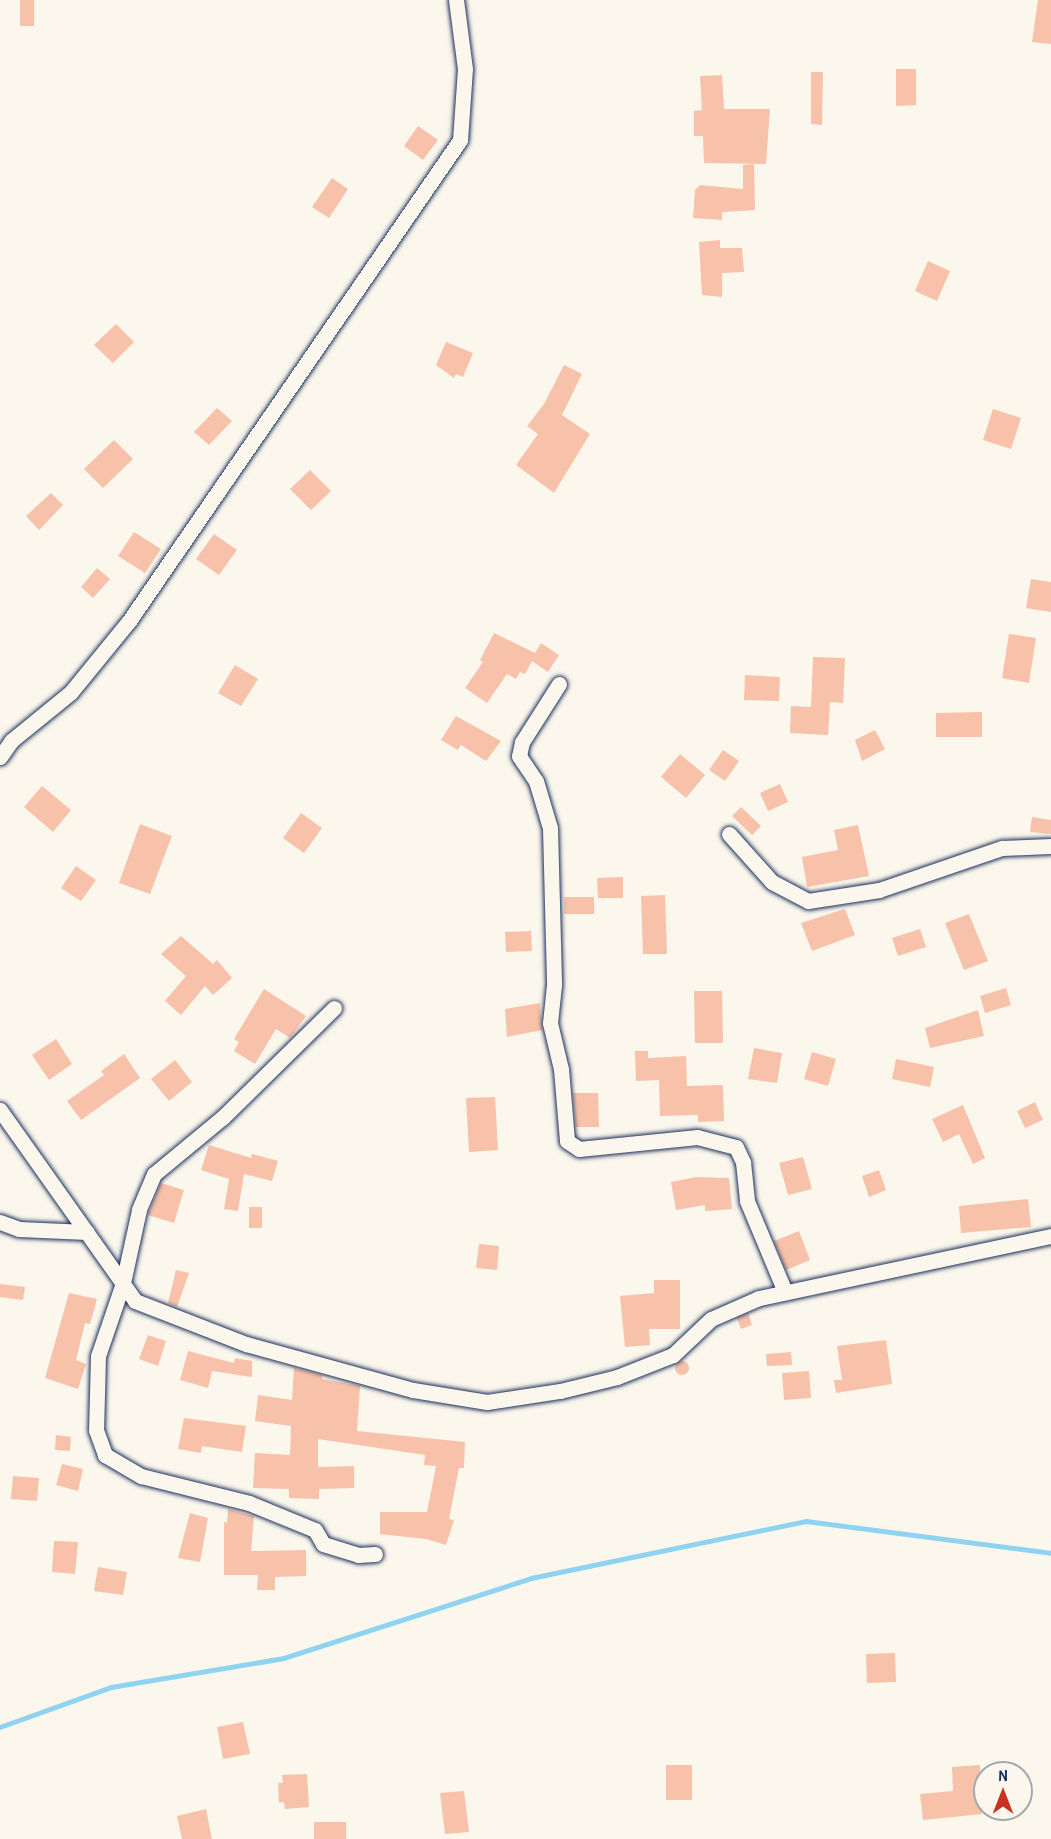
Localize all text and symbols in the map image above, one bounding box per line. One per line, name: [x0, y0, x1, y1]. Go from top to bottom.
north arrow: [973, 1761, 1033, 1821]
text: N: [999, 1764, 1007, 1786]

